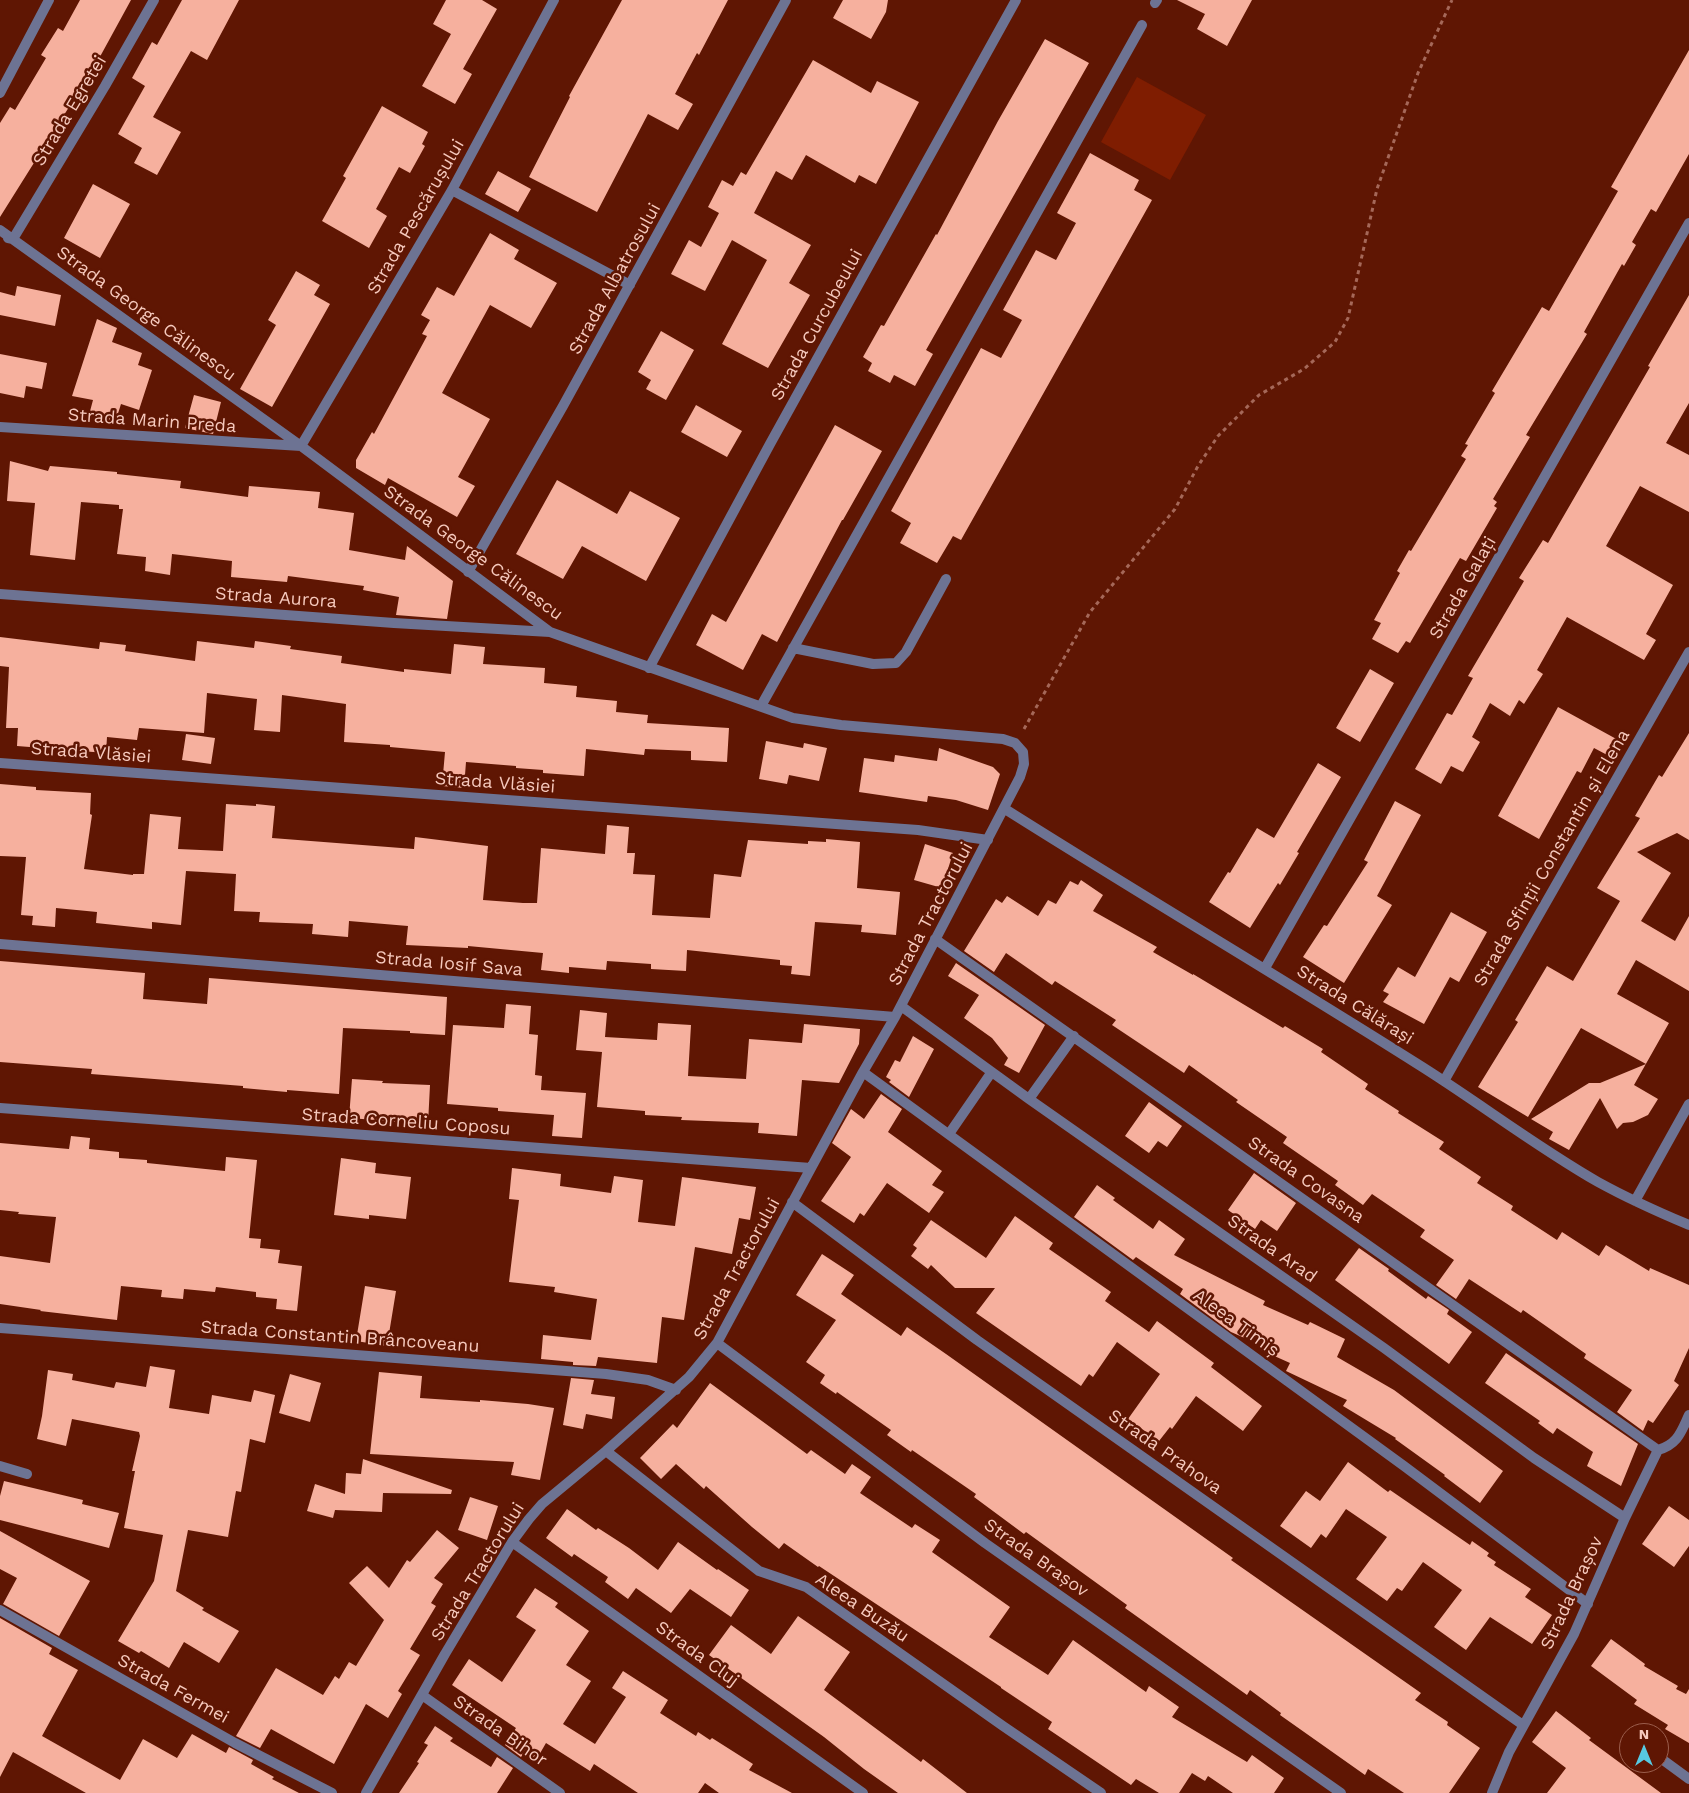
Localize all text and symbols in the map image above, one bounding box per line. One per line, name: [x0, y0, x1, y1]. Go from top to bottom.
street label: Strada Egretei: [29, 52, 111, 170]
street label: Strada Pescărușului: [363, 136, 469, 298]
street label: Strada Albatrosului: [564, 199, 666, 359]
street label: Strada George Călinescu: [52, 242, 240, 386]
street label: Strada Curcubeului: [766, 245, 868, 405]
street label: Strada Marin Preda: [67, 404, 237, 438]
street label: Strada George Călinescu: [379, 481, 567, 625]
street label: Strada Galați: [1425, 533, 1501, 643]
street label: Strada Aurora: [214, 583, 338, 613]
street label: Strada Sfinții Constantin și Elena: [1469, 726, 1635, 990]
street label: Strada Vlăsiei: [30, 738, 152, 768]
street label: Strada Vlăsiei: [434, 768, 556, 798]
street label: Strada Tractorului: [884, 839, 978, 989]
street label: Strada Iosif Sava: [374, 947, 524, 981]
street label: Strada Călărași: [1293, 960, 1417, 1050]
street label: Strada Corneliu Coposu: [301, 1104, 511, 1140]
street label: Strada Covasna: [1244, 1132, 1368, 1228]
street label: Strada Tractorului: [689, 1194, 785, 1344]
street label: Strada Arad: [1223, 1210, 1321, 1288]
street label: Aleea Timiș: [1189, 1284, 1283, 1362]
street label: Strada Constantin Brâncoveanu: [200, 1316, 480, 1358]
street label: Strada Prahova: [1104, 1405, 1226, 1499]
street label: Strada Tractorului: [427, 1499, 529, 1645]
street label: Strada Brașov: [980, 1514, 1092, 1602]
street label: Strada Brașov: [1536, 1533, 1608, 1653]
street label: Aleea Buzău: [811, 1569, 913, 1647]
street label: Strada Cluj: [651, 1617, 743, 1691]
street label: Strada Fermei: [114, 1649, 232, 1729]
street label: Strada Bihor: [449, 1691, 551, 1771]
north arrow: [1619, 1723, 1669, 1773]
text: N: [1639, 1726, 1649, 1742]

